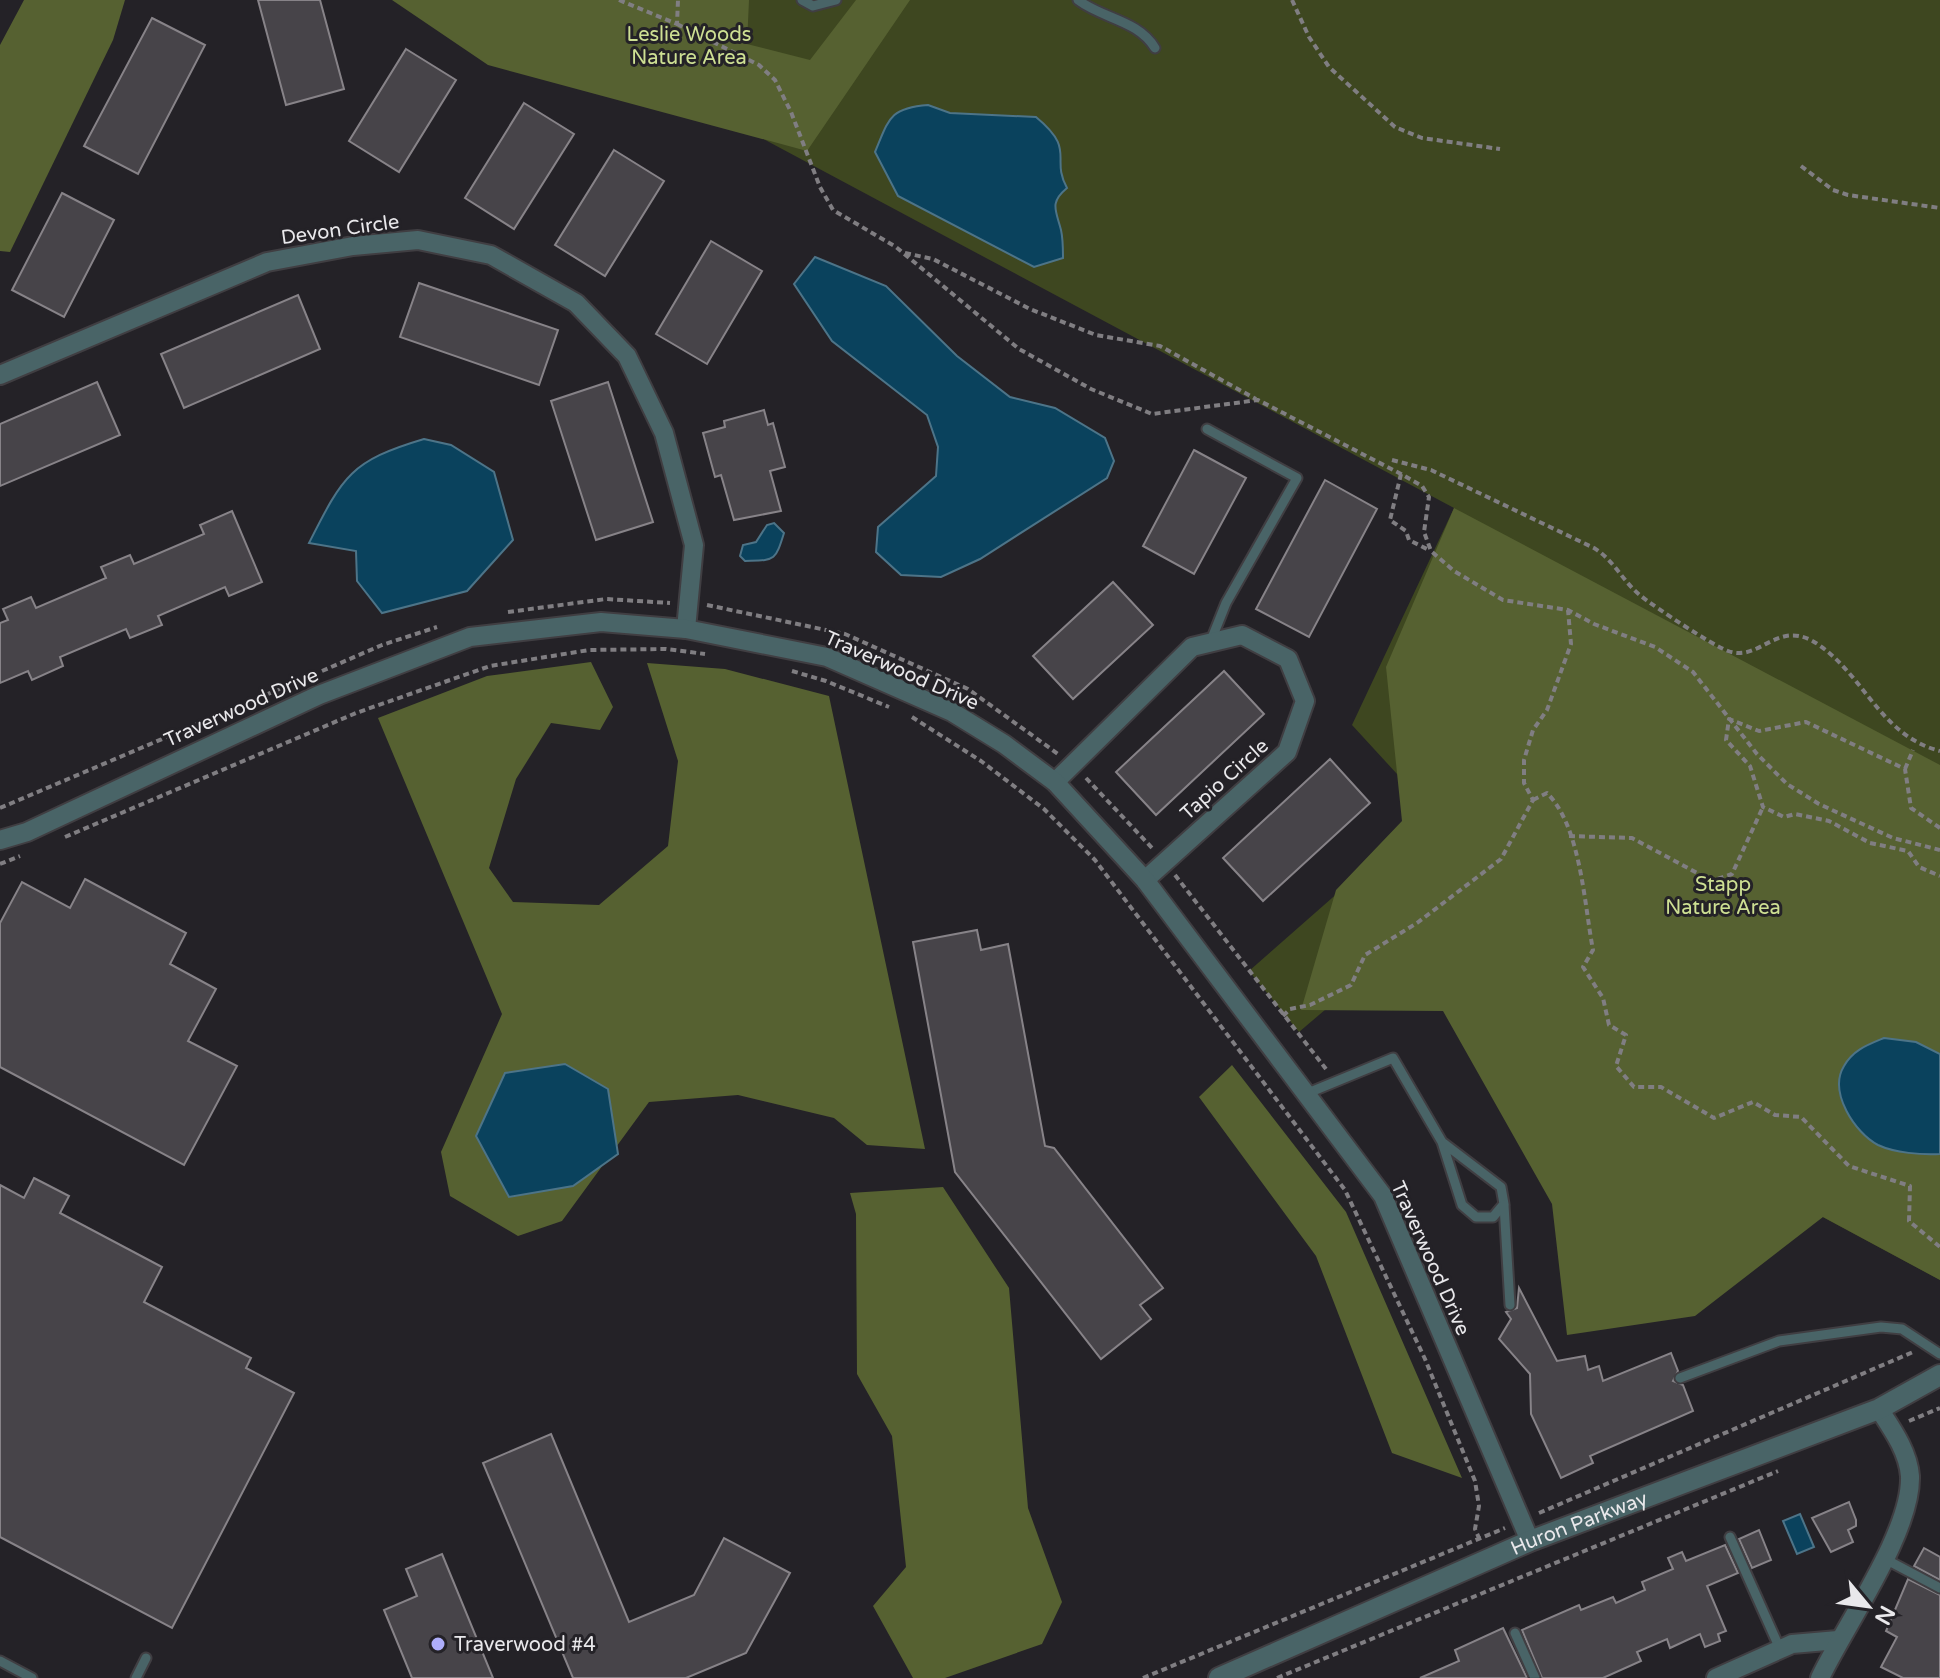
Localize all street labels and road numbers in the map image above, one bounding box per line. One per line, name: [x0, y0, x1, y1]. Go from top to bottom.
street label: Devon Circle: [280, 210, 401, 250]
street label: Traverwood Drive: [821, 626, 982, 716]
street label: Traverwood Drive: [161, 663, 322, 753]
street label: Tapio Circle: [1176, 734, 1274, 825]
street label: Traverwood Drive: [1385, 1178, 1475, 1339]
street label: Huron Parkway: [1507, 1487, 1651, 1561]

